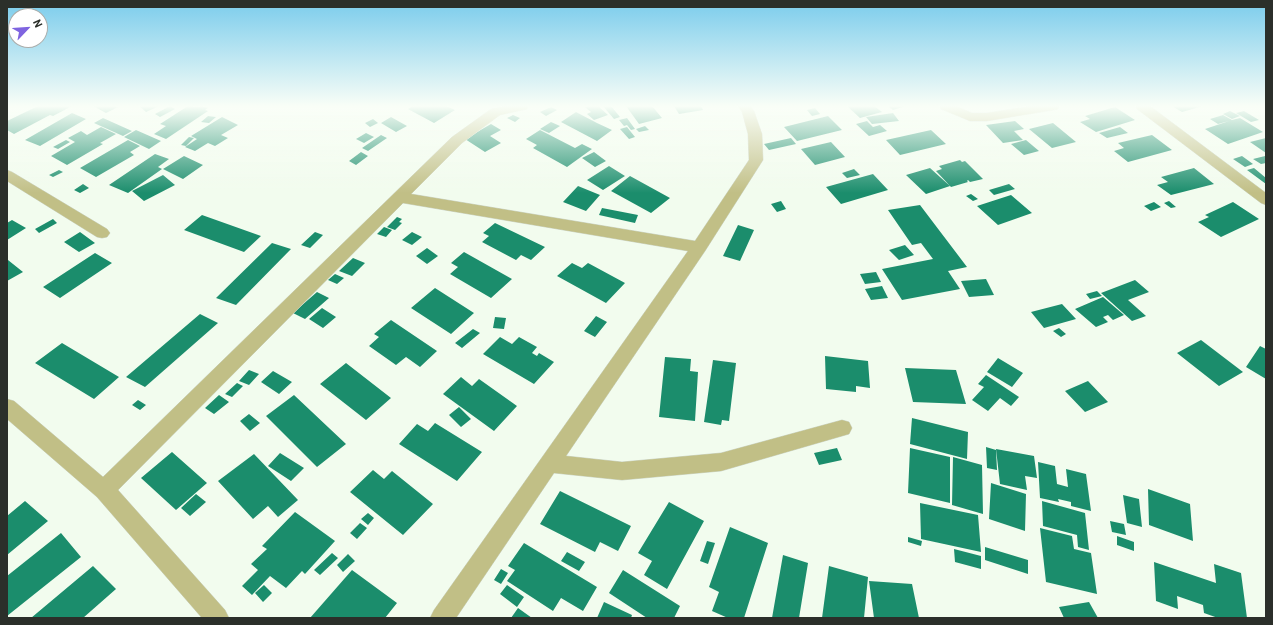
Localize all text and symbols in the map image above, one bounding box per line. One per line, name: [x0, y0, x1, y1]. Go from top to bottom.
north arrow: [8, 8, 48, 48]
text: N: [31, 17, 46, 29]

